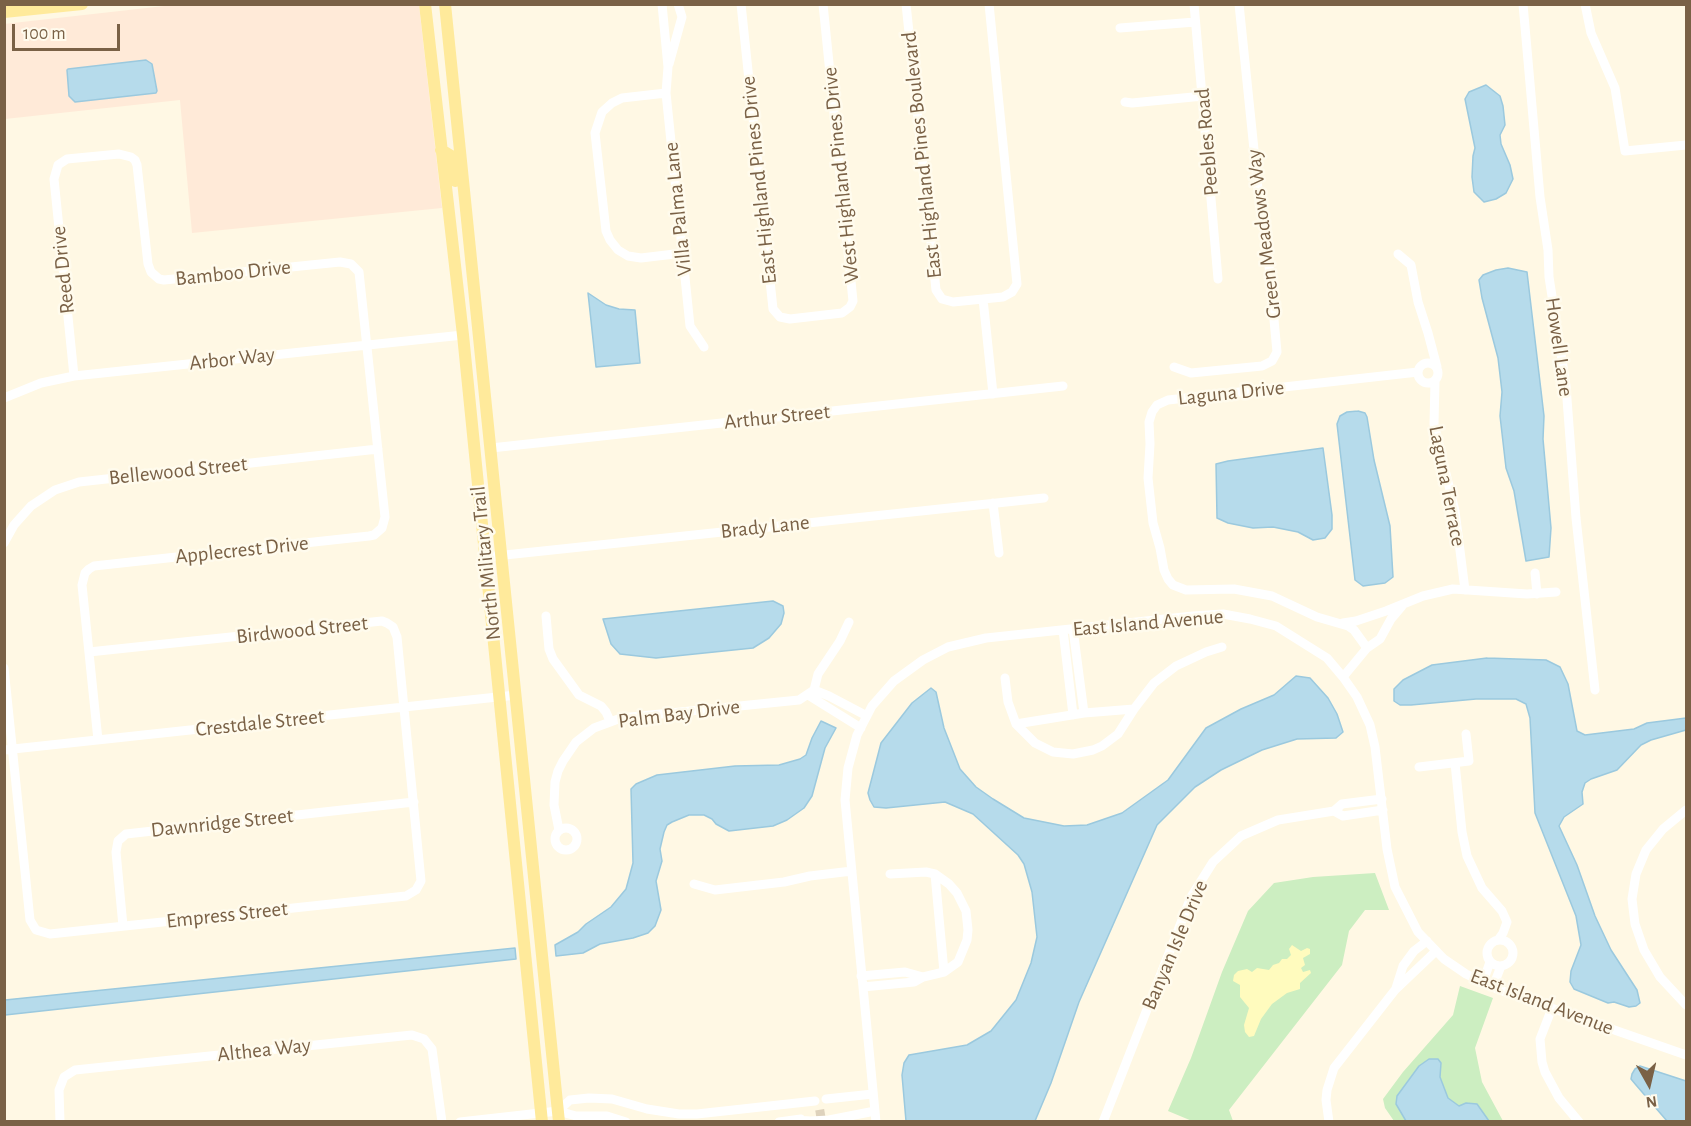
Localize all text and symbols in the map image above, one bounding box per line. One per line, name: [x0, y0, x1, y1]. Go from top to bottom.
scale bar: [15, 12, 123, 50]
text: 100 m: [23, 25, 66, 43]
street label: East Highland Pines Boulevard: [896, 30, 948, 280]
street label: West Highland Pines Drive: [817, 66, 865, 284]
street label: East Highland Pines Drive: [736, 75, 782, 285]
street label: Peebles Road: [1190, 87, 1224, 197]
street label: Villa Palma Lane: [658, 141, 698, 277]
street label: Green Meadows Way: [1241, 148, 1287, 320]
street label: Reed Drive: [46, 225, 80, 315]
street label: Bamboo Drive: [174, 254, 292, 292]
street label: Howell Lane: [1540, 296, 1578, 398]
street label: Arbor Way: [188, 342, 276, 376]
street label: Laguna Drive: [1177, 375, 1285, 411]
street label: Arthur Street: [723, 399, 831, 435]
street label: Laguna Terrace: [1423, 423, 1471, 549]
street label: Bellewood Street: [108, 451, 248, 491]
street label: North Military Trail: [465, 485, 507, 641]
street label: Brady Lane: [719, 510, 811, 544]
street label: Applecrest Drive: [174, 530, 310, 570]
street label: East Island Avenue: [1071, 604, 1225, 642]
street label: Birdwood Street: [235, 611, 369, 649]
street label: Palm Bay Drive: [617, 694, 741, 734]
street label: Crestdale Street: [194, 704, 326, 742]
street label: Dawnridge Street: [149, 803, 295, 843]
street label: Banyan Isle Drive: [1136, 876, 1214, 1014]
street label: Empress Street: [165, 896, 289, 934]
street label: East Island Avenue: [1467, 963, 1617, 1041]
street label: Althea Way: [216, 1033, 312, 1067]
north arrow: [1619, 1054, 1679, 1114]
text: N: [1645, 1093, 1658, 1111]

